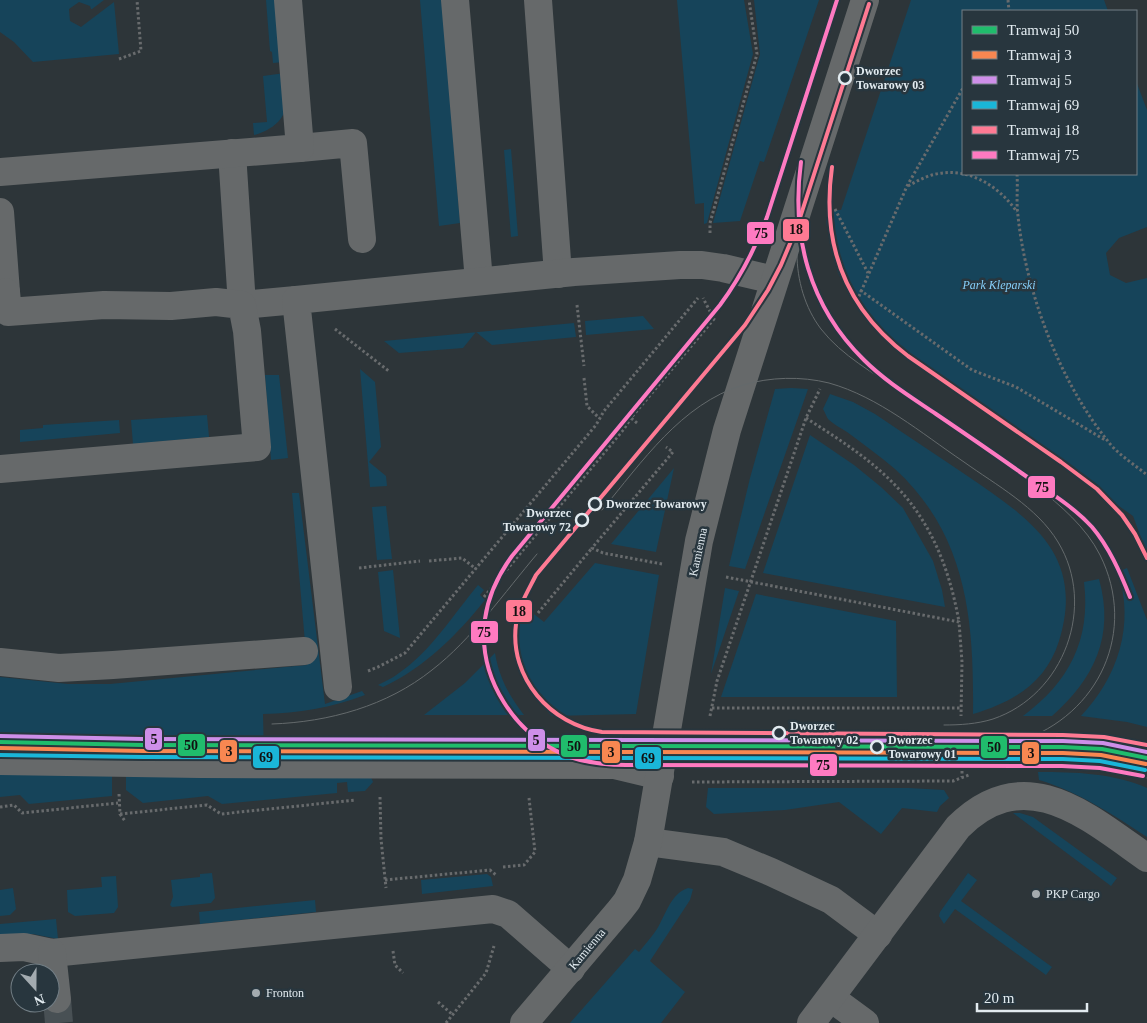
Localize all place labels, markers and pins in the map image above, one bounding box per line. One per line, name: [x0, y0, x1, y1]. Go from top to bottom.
place label: Dworzec Towarowy 03: [856, 64, 924, 92]
marker: Dworzec Towarowy 03: [838, 71, 852, 85]
marker: Dworzec Towarowy: [588, 497, 602, 511]
place label: Dworzec Towarowy: [606, 497, 707, 511]
place label: Dworzec Towarowy 72: [503, 506, 572, 534]
marker: Dworzec Towarowy 72: [575, 513, 589, 527]
place label: Dworzec Towarowy 02: [790, 719, 858, 747]
marker: Dworzec Towarowy 02: [772, 726, 786, 740]
place label: Dworzec Towarowy 01: [888, 733, 956, 761]
marker: Dworzec Towarowy 01: [870, 740, 884, 754]
place label: PKP Cargo: [1046, 887, 1100, 901]
marker: PKP Cargo: [1030, 888, 1042, 900]
place label: Fronton: [266, 986, 304, 1000]
marker: Fronton: [250, 987, 262, 999]

